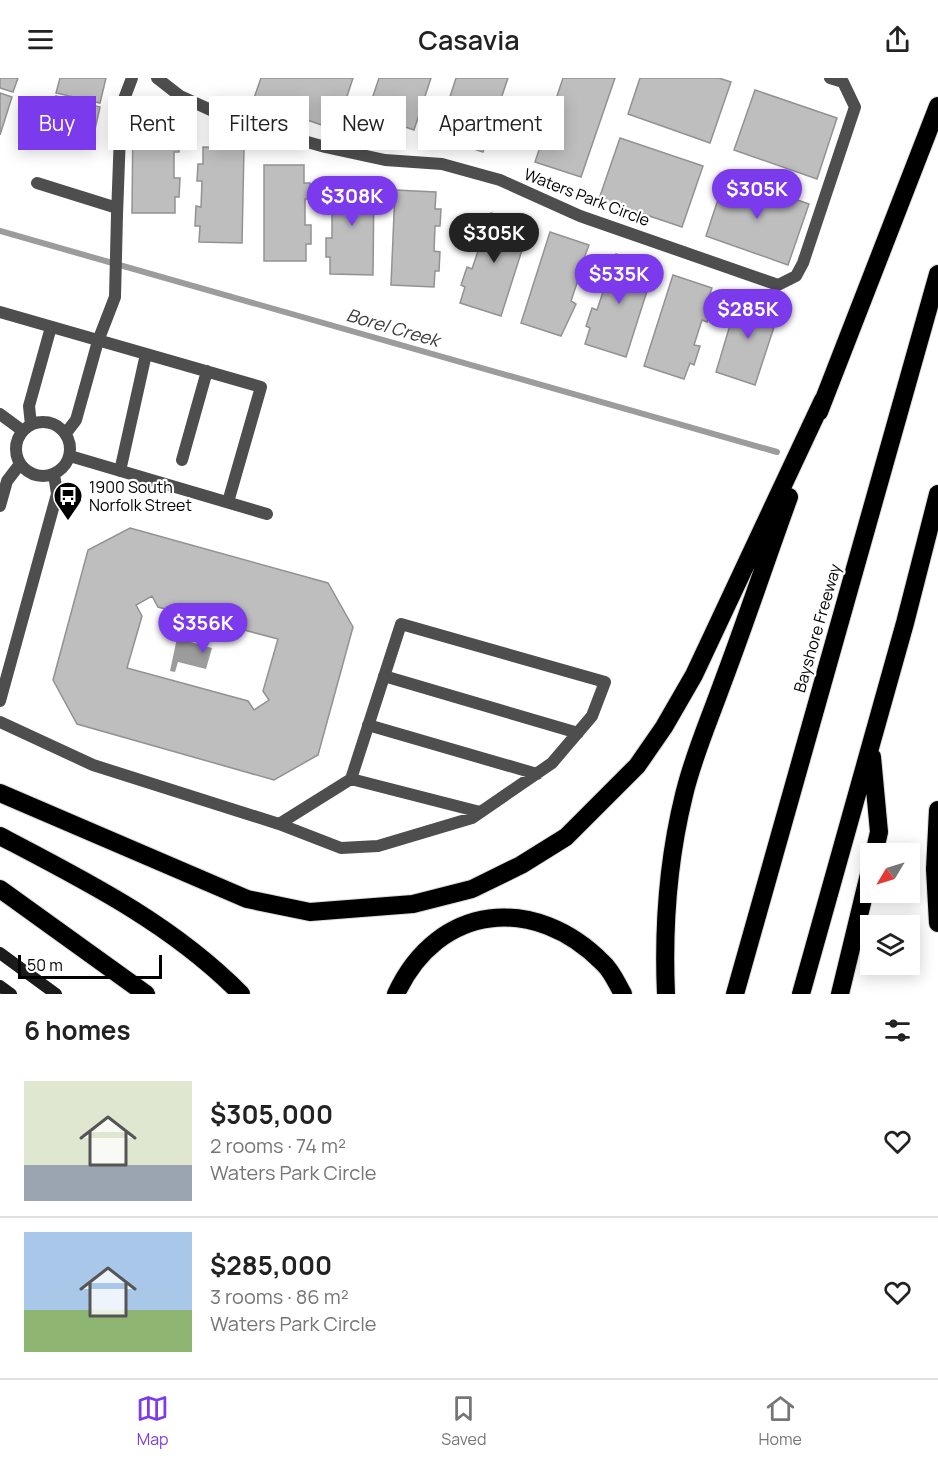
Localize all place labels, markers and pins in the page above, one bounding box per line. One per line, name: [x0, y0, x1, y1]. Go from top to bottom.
pin: $305K: [715, 169, 799, 220]
pin: $308K: [310, 176, 394, 227]
pin: $305K: [452, 213, 536, 264]
pin: $535K: [577, 254, 661, 305]
pin: $285K: [706, 289, 790, 340]
place label: 1900 South Norfolk Street: [89, 476, 192, 516]
bus stop icon: 1900 South Norfolk Street: [52, 480, 84, 522]
pin: $356K: [161, 603, 245, 654]

